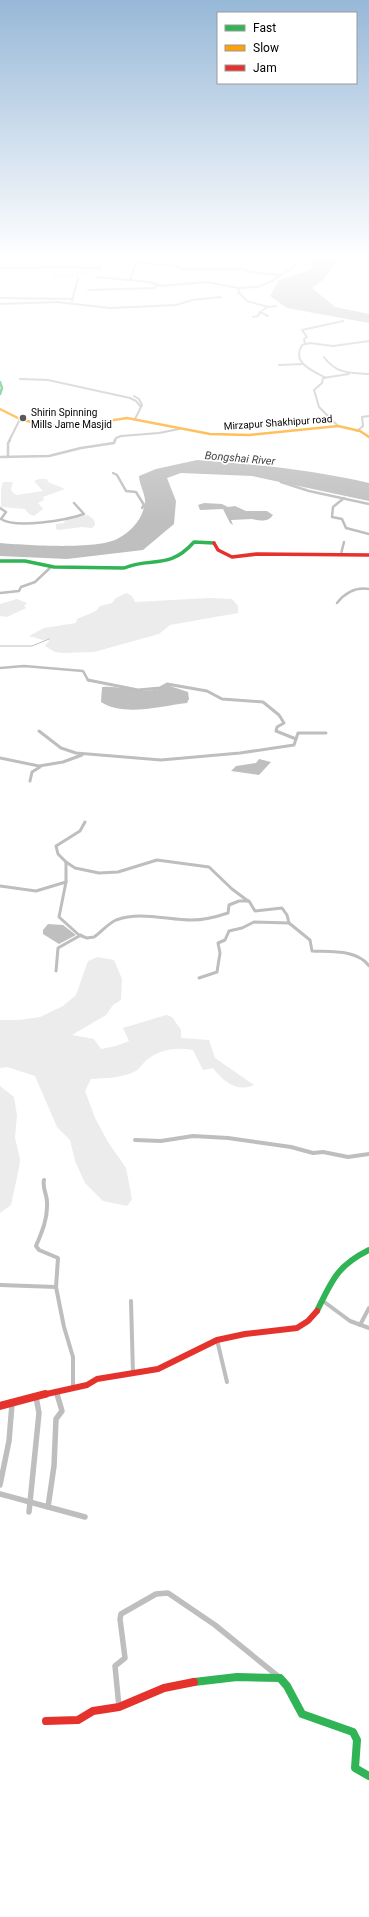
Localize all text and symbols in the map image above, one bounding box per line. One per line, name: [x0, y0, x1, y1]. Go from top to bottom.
legend: [217, 12, 357, 84]
text: Fast: [253, 21, 276, 35]
text: Slow: [253, 41, 279, 55]
text: Jam: [253, 61, 277, 75]
place label: Shirin Spinning Mills Jame Masjid: [31, 407, 112, 430]
marker: Shirin Spinning Mills Jame Masjid: [18, 413, 28, 423]
street label: Mirzapur Shakhipur road: [223, 413, 333, 432]
water label: Bongshai River: [204, 449, 276, 468]

